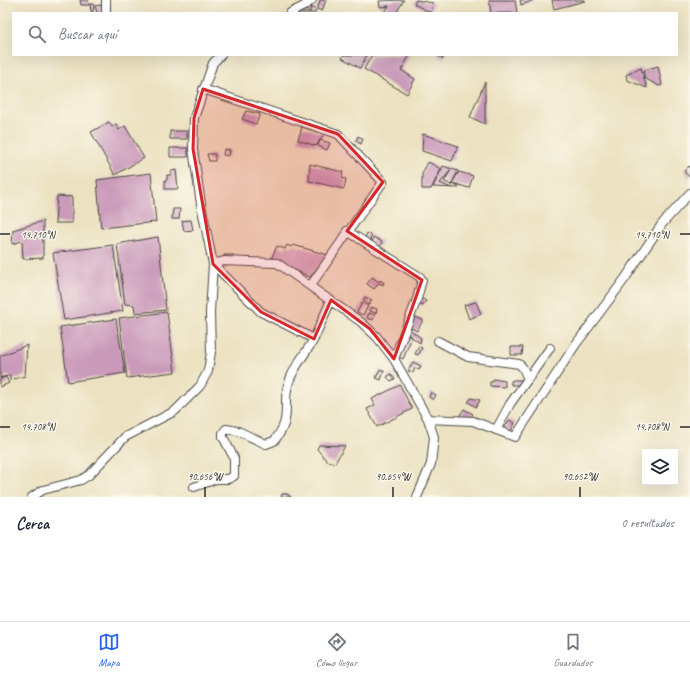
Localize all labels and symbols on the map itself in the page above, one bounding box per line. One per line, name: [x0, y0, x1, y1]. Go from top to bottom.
text: 14.710°N: [21, 228, 57, 241]
text: 14.710°N: [635, 228, 671, 241]
text: 14.708°N: [21, 420, 57, 433]
text: 14.708°N: [635, 420, 671, 433]
text: 90.656°W: [188, 470, 224, 483]
text: 90.654°W: [376, 470, 412, 483]
text: 90.652°W: [563, 470, 599, 483]

